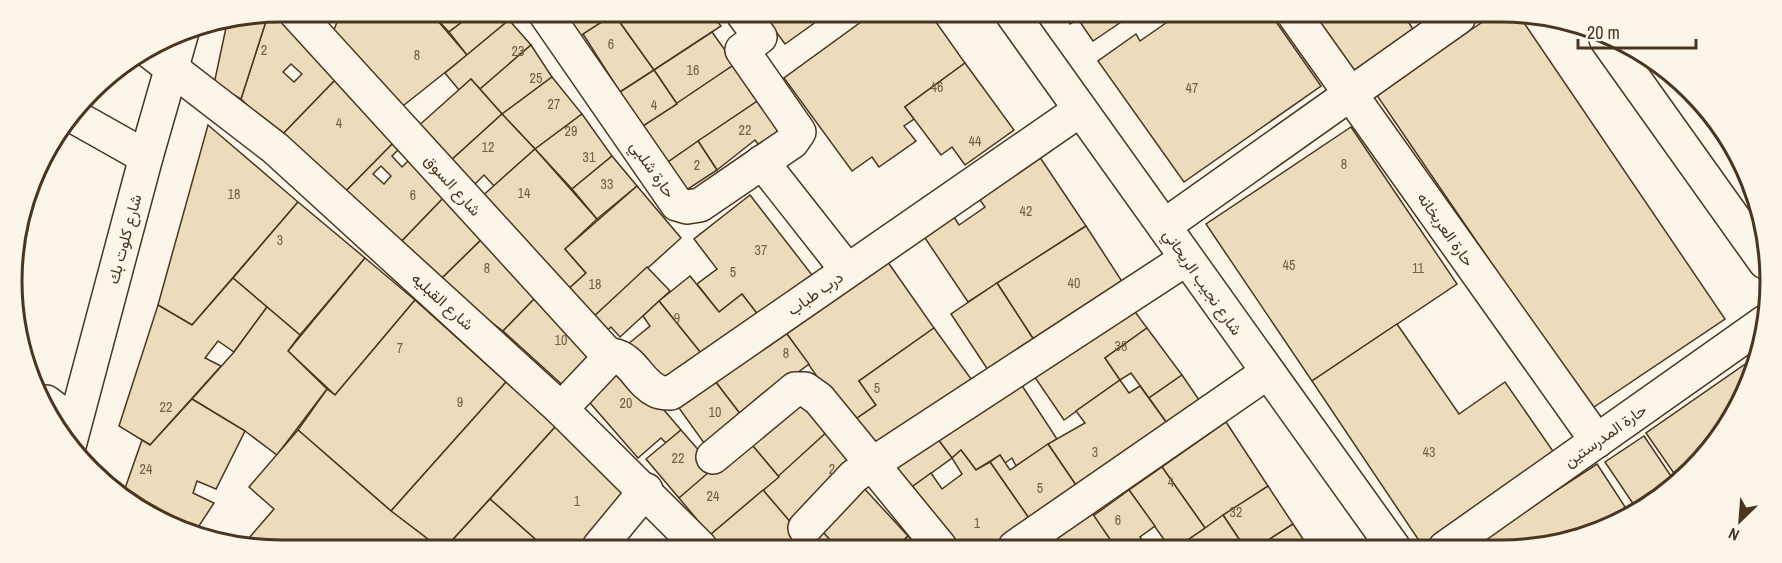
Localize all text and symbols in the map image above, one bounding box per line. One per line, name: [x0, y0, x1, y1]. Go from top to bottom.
scale bar: [1578, 12, 1696, 50]
text: 20 m: [1587, 20, 1620, 45]
house number: 6: [608, 35, 614, 53]
house number: 2: [261, 41, 267, 59]
house number: 23: [512, 42, 524, 60]
house number: 8: [414, 46, 420, 64]
house number: 16: [687, 61, 699, 79]
house number: 25: [530, 69, 542, 87]
house number: 46: [931, 78, 943, 96]
house number: 47: [1186, 79, 1198, 97]
house number: 27: [548, 95, 560, 113]
house number: 4: [651, 96, 658, 114]
house number: 4: [336, 114, 343, 132]
house number: 22: [739, 121, 751, 139]
house number: 29: [565, 122, 577, 140]
house number: 44: [969, 132, 982, 150]
street label: حارة شلبي: [623, 136, 681, 204]
house number: 12: [482, 138, 494, 156]
house number: 31: [583, 148, 596, 166]
street label: شارع السوق: [419, 149, 487, 221]
house number: 8: [1341, 155, 1347, 173]
house number: 2: [694, 156, 700, 174]
house number: 33: [601, 175, 613, 193]
house number: 14: [518, 184, 531, 202]
house number: 18: [228, 185, 240, 203]
house number: 6: [410, 186, 416, 204]
street label: حارة العربخانه: [1412, 187, 1480, 271]
street label: شارع كلوت بك: [101, 192, 148, 287]
house number: 42: [1020, 202, 1032, 220]
street label: شارع نجيب الريحاني: [1156, 224, 1248, 341]
house number: 3: [277, 231, 283, 249]
house number: 37: [755, 241, 767, 259]
house number: 45: [1283, 256, 1295, 274]
house number: 8: [484, 259, 490, 277]
house number: 11: [1412, 259, 1425, 277]
house number: 5: [730, 263, 736, 281]
street label: درب طباب: [783, 266, 847, 320]
street label: شارع القبليه: [406, 267, 479, 336]
house number: 40: [1068, 274, 1080, 292]
house number: 18: [589, 275, 601, 293]
house number: 9: [674, 309, 680, 327]
house number: 10: [555, 331, 567, 349]
house number: 38: [1115, 337, 1127, 355]
house number: 7: [397, 339, 403, 357]
house number: 8: [783, 344, 789, 362]
house number: 5: [874, 379, 880, 397]
house number: 9: [457, 393, 463, 411]
house number: 20: [620, 394, 632, 412]
house number: 22: [160, 398, 172, 416]
street label: حارة المدرستين: [1559, 398, 1651, 472]
house number: 10: [709, 403, 721, 421]
house number: 3: [1092, 443, 1098, 461]
house number: 43: [1423, 443, 1435, 461]
house number: 22: [672, 449, 684, 467]
house number: 24: [140, 460, 153, 478]
house number: 2: [829, 460, 835, 478]
house number: 4: [1168, 473, 1175, 491]
house number: 5: [1037, 479, 1043, 497]
house number: 24: [707, 487, 720, 505]
north arrow: [1710, 491, 1770, 551]
house number: 1: [574, 492, 581, 510]
house number: 32: [1230, 503, 1242, 521]
house number: 6: [1115, 511, 1121, 529]
house number: 1: [974, 514, 981, 532]
text: N: [1725, 523, 1743, 547]

